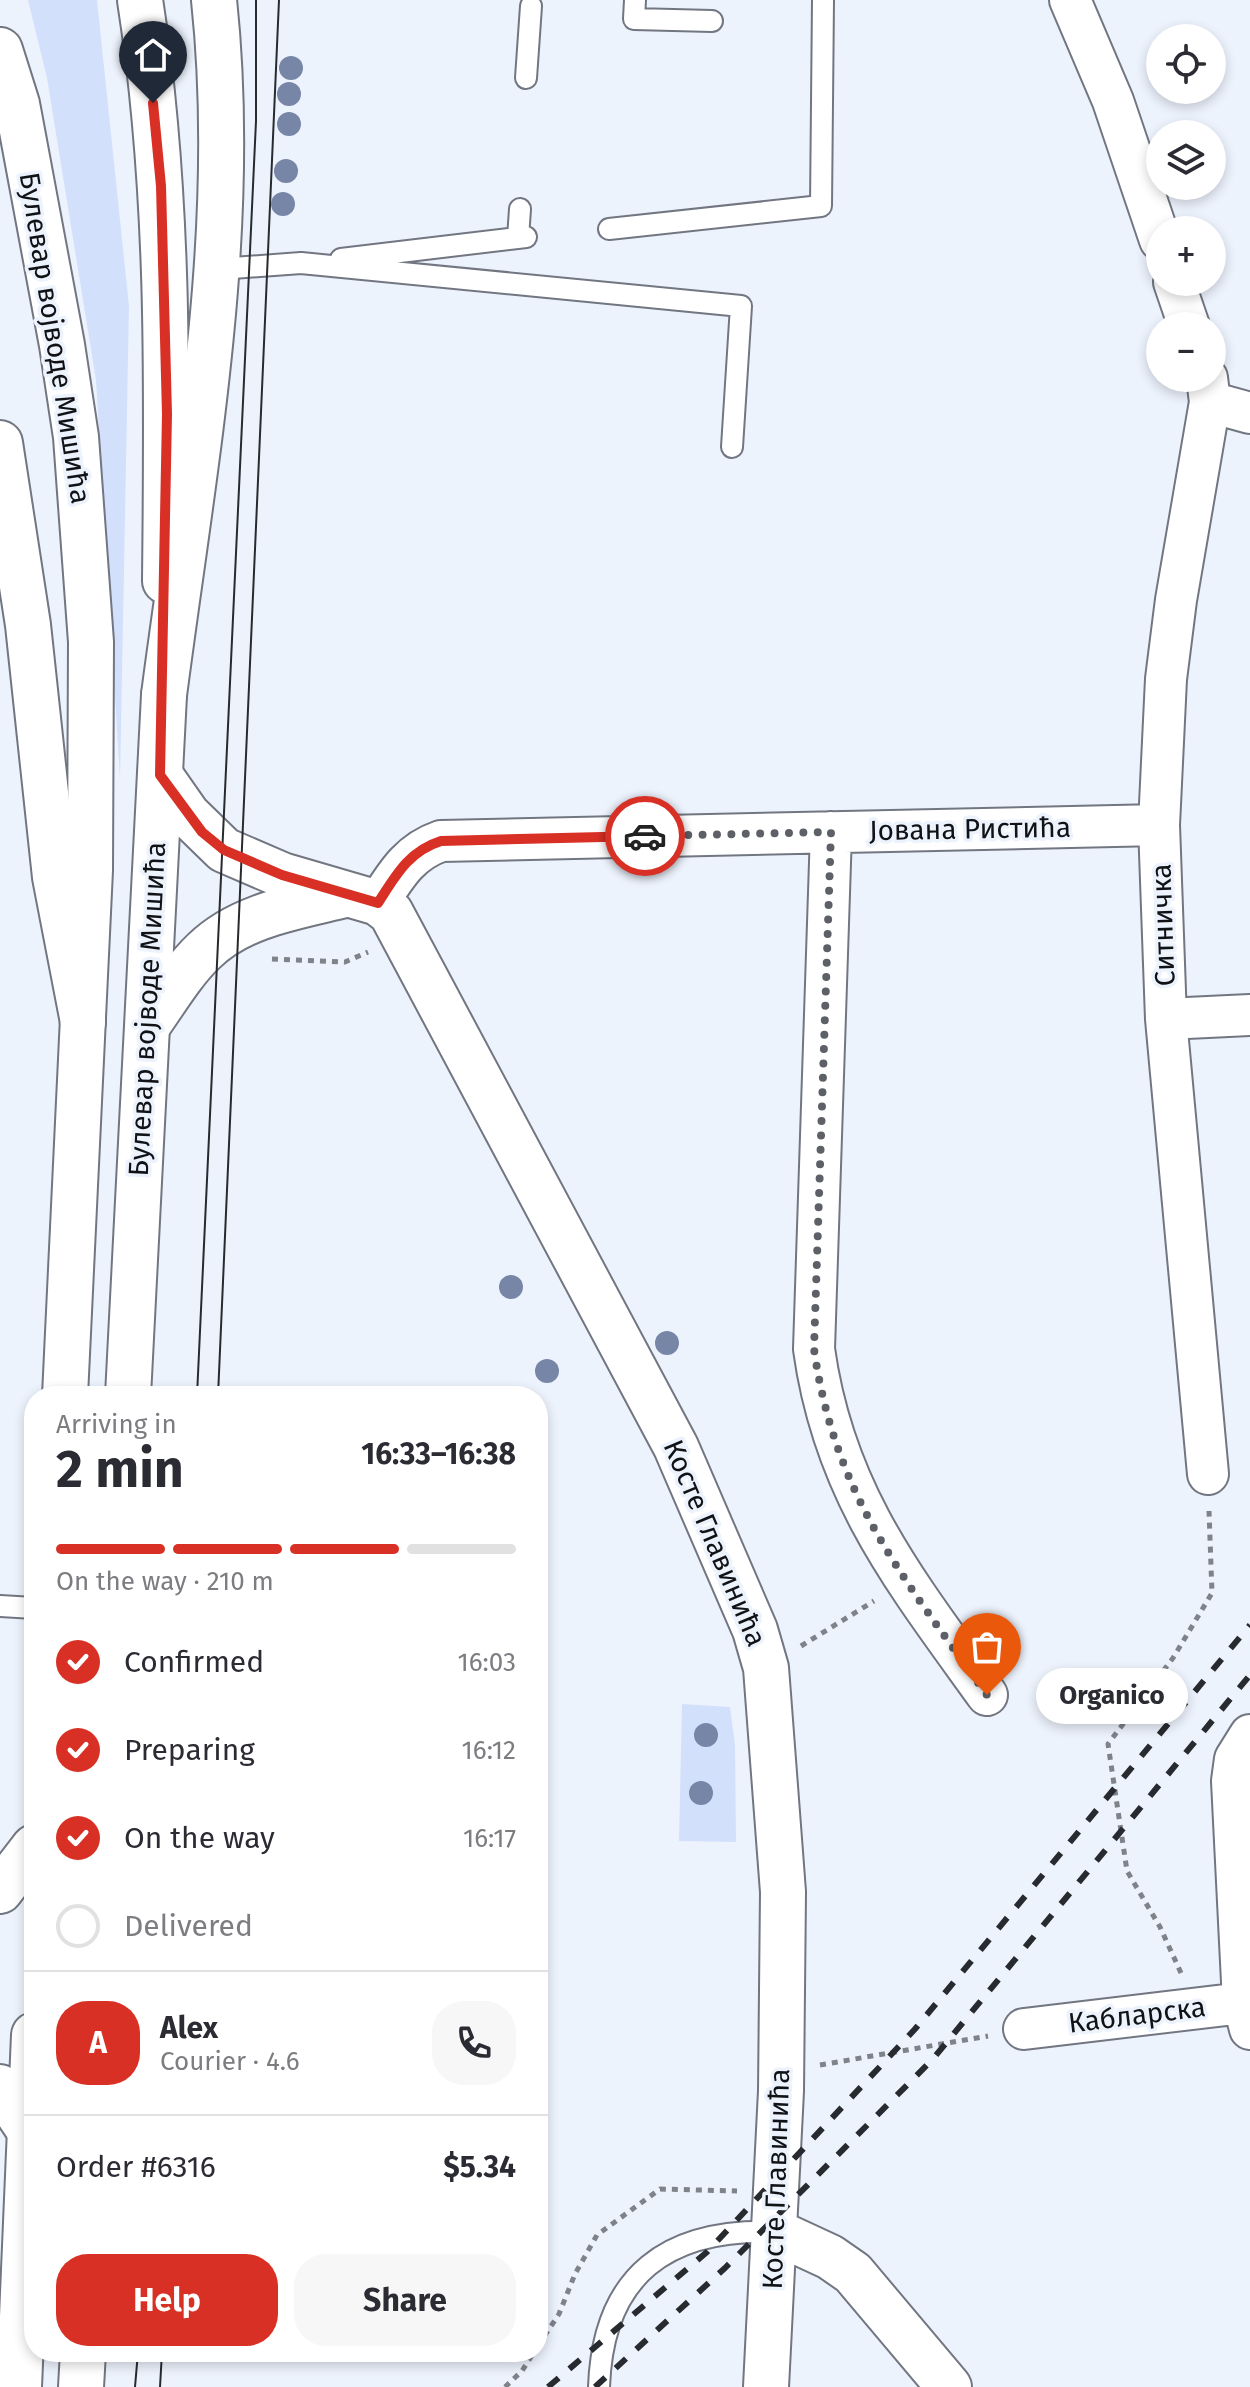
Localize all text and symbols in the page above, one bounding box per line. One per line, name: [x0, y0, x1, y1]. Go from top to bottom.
pin: [119, 21, 187, 103]
map controls: [1146, 24, 1226, 392]
button: locate: [1146, 24, 1226, 104]
icon: home: [131, 33, 175, 77]
button: layers: [1146, 120, 1226, 200]
street label: Булевар војводе Мишића: [12, 170, 98, 506]
button: +: [1146, 216, 1226, 296]
button: −: [1146, 312, 1226, 392]
courier: [605, 796, 685, 876]
street label: Јована Ристића: [869, 811, 1071, 847]
icon: car: [623, 814, 667, 858]
street label: Булевар војводе Мишића: [122, 841, 172, 1177]
street label: Ситничка: [1144, 863, 1182, 987]
text: Arriving in: [56, 1409, 177, 1440]
street label: Косте Главинића: [657, 1435, 773, 1651]
text: 16:33–16:38: [361, 1436, 516, 1472]
text: 2 min: [56, 1438, 184, 1501]
text: On the way · 210 m: [56, 1566, 274, 1597]
pin: [953, 1613, 1021, 1695]
icon: bag: [965, 1625, 1009, 1669]
icon: check: [56, 1640, 100, 1684]
text: Confirmed: [124, 1644, 264, 1680]
text: 16:03: [457, 1647, 516, 1678]
callout: Organico: [1035, 1667, 1187, 1723]
text: Organico: [1059, 1680, 1165, 1711]
icon: check: [56, 1728, 100, 1772]
text: Preparing: [124, 1732, 255, 1768]
text: 16:12: [462, 1735, 516, 1766]
icon: check: [56, 1816, 100, 1860]
text: On the way: [124, 1820, 275, 1856]
text: 16:17: [463, 1823, 516, 1854]
text: Delivered: [124, 1908, 253, 1944]
street label: Кабларска: [1066, 1990, 1208, 2040]
button: phone: [432, 2001, 516, 2085]
text: Alex: [160, 2010, 218, 2046]
text: A: [89, 2025, 107, 2061]
text: Courier · 4.6: [160, 2046, 300, 2077]
street label: Косте Главинића: [756, 2068, 796, 2290]
text: Order #6316: [56, 2149, 216, 2185]
text: $5.34: [443, 2149, 516, 2185]
button: Help: [56, 2254, 278, 2346]
button: Share: [294, 2254, 516, 2346]

